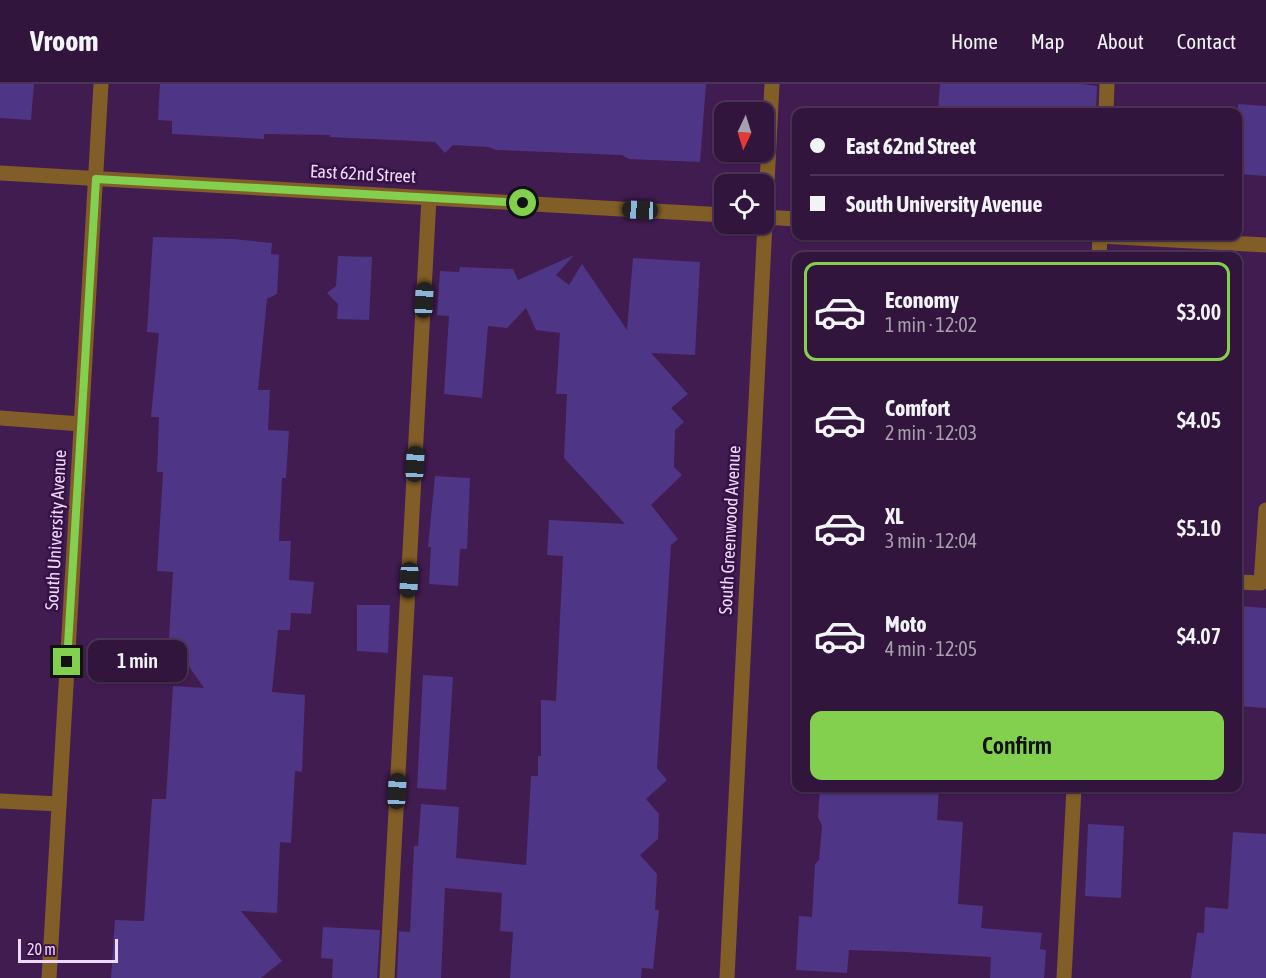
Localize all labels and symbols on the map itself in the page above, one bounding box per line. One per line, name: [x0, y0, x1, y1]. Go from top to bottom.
north arrow: [714, 102, 774, 162]
street label: East 62nd Street: [309, 160, 417, 187]
route start: [509, 189, 536, 216]
car: [622, 200, 658, 220]
car: [414, 282, 434, 318]
street label: South Greenwood Avenue: [715, 445, 744, 615]
car: [405, 446, 425, 482]
street label: South University Avenue: [41, 449, 70, 611]
car: [399, 562, 419, 598]
callout: 1 min: [88, 641, 187, 683]
route end: [53, 648, 80, 675]
car: [387, 773, 407, 809]
scale bar: [18, 936, 118, 964]

